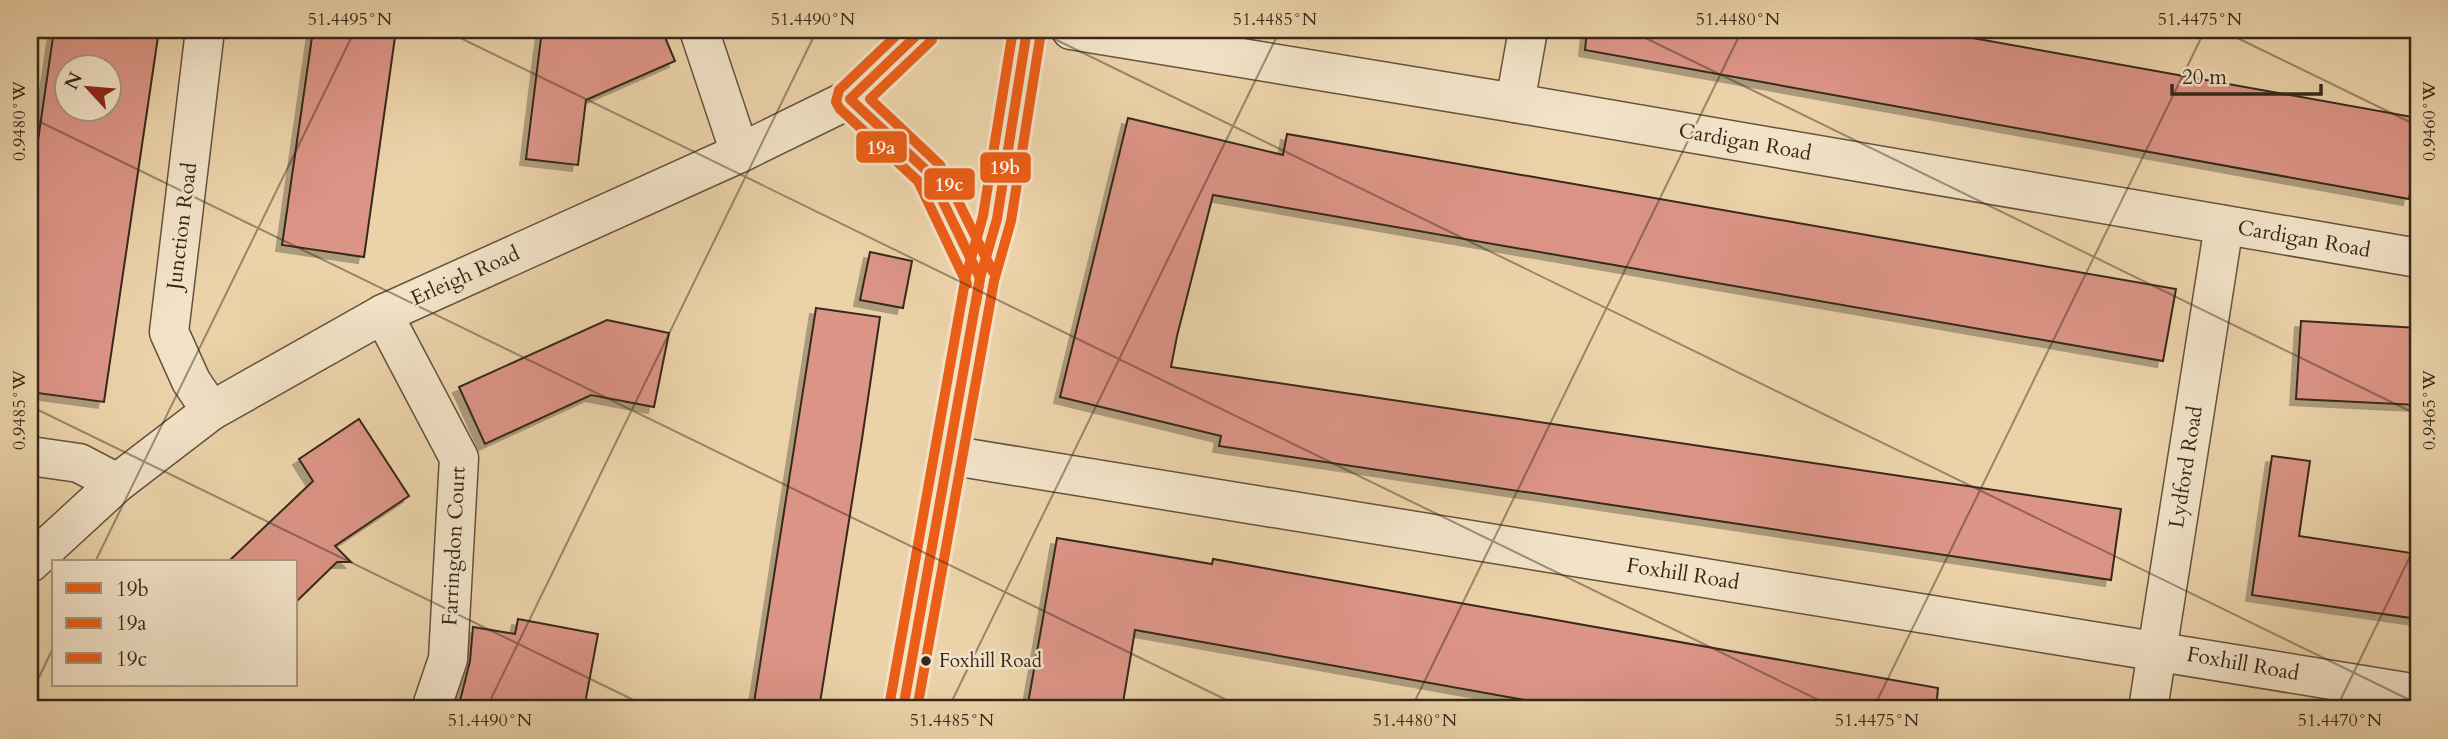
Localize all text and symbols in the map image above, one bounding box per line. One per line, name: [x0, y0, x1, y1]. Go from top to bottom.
text: 51.4495°N: [308, 7, 393, 32]
text: 51.4490°N: [771, 7, 856, 32]
text: 51.4485°N: [1233, 7, 1318, 32]
text: 51.4480°N: [1696, 7, 1781, 32]
text: 51.4475°N: [2158, 7, 2243, 32]
north arrow: [52, 52, 122, 122]
scale bar: [2172, 52, 2320, 96]
text: 20 m: [2182, 63, 2227, 92]
text: N: [58, 67, 89, 94]
text: 0.9480°W: [7, 81, 32, 161]
text: 0.9460°W: [2417, 81, 2442, 161]
street label: Cardigan Road: [1676, 116, 1814, 168]
line badge: 19a: [855, 130, 908, 164]
text: 19a: [867, 135, 896, 161]
line badge: 19b: [979, 151, 1032, 184]
text: 19b: [990, 155, 1020, 181]
street label: Junction Road: [159, 161, 204, 294]
line badge: 19c: [923, 167, 976, 201]
text: 19c: [935, 172, 963, 198]
street label: Cardigan Road: [2235, 213, 2373, 265]
street label: Erleigh Road: [406, 239, 524, 313]
text: 0.9485°W: [7, 370, 32, 450]
text: 0.9465°W: [2417, 370, 2442, 450]
street label: Lydford Road: [2162, 404, 2210, 530]
street label: Farringdon Court: [435, 465, 473, 626]
street label: Foxhill Road: [1625, 551, 1741, 597]
legend: [52, 560, 298, 686]
text: 19b: [116, 575, 149, 604]
text: 19a: [116, 609, 147, 638]
street label: Foxhill Road: [2185, 640, 2301, 688]
text: 19c: [116, 645, 147, 674]
place label: Foxhill Road: [939, 648, 1042, 674]
marker: Foxhill Road: [919, 654, 933, 668]
text: 51.4490°N: [448, 708, 533, 733]
text: 51.4485°N: [910, 708, 995, 733]
text: 51.4480°N: [1373, 708, 1458, 733]
text: 51.4475°N: [1835, 708, 1920, 733]
text: 51.4470°N: [2298, 708, 2383, 733]

